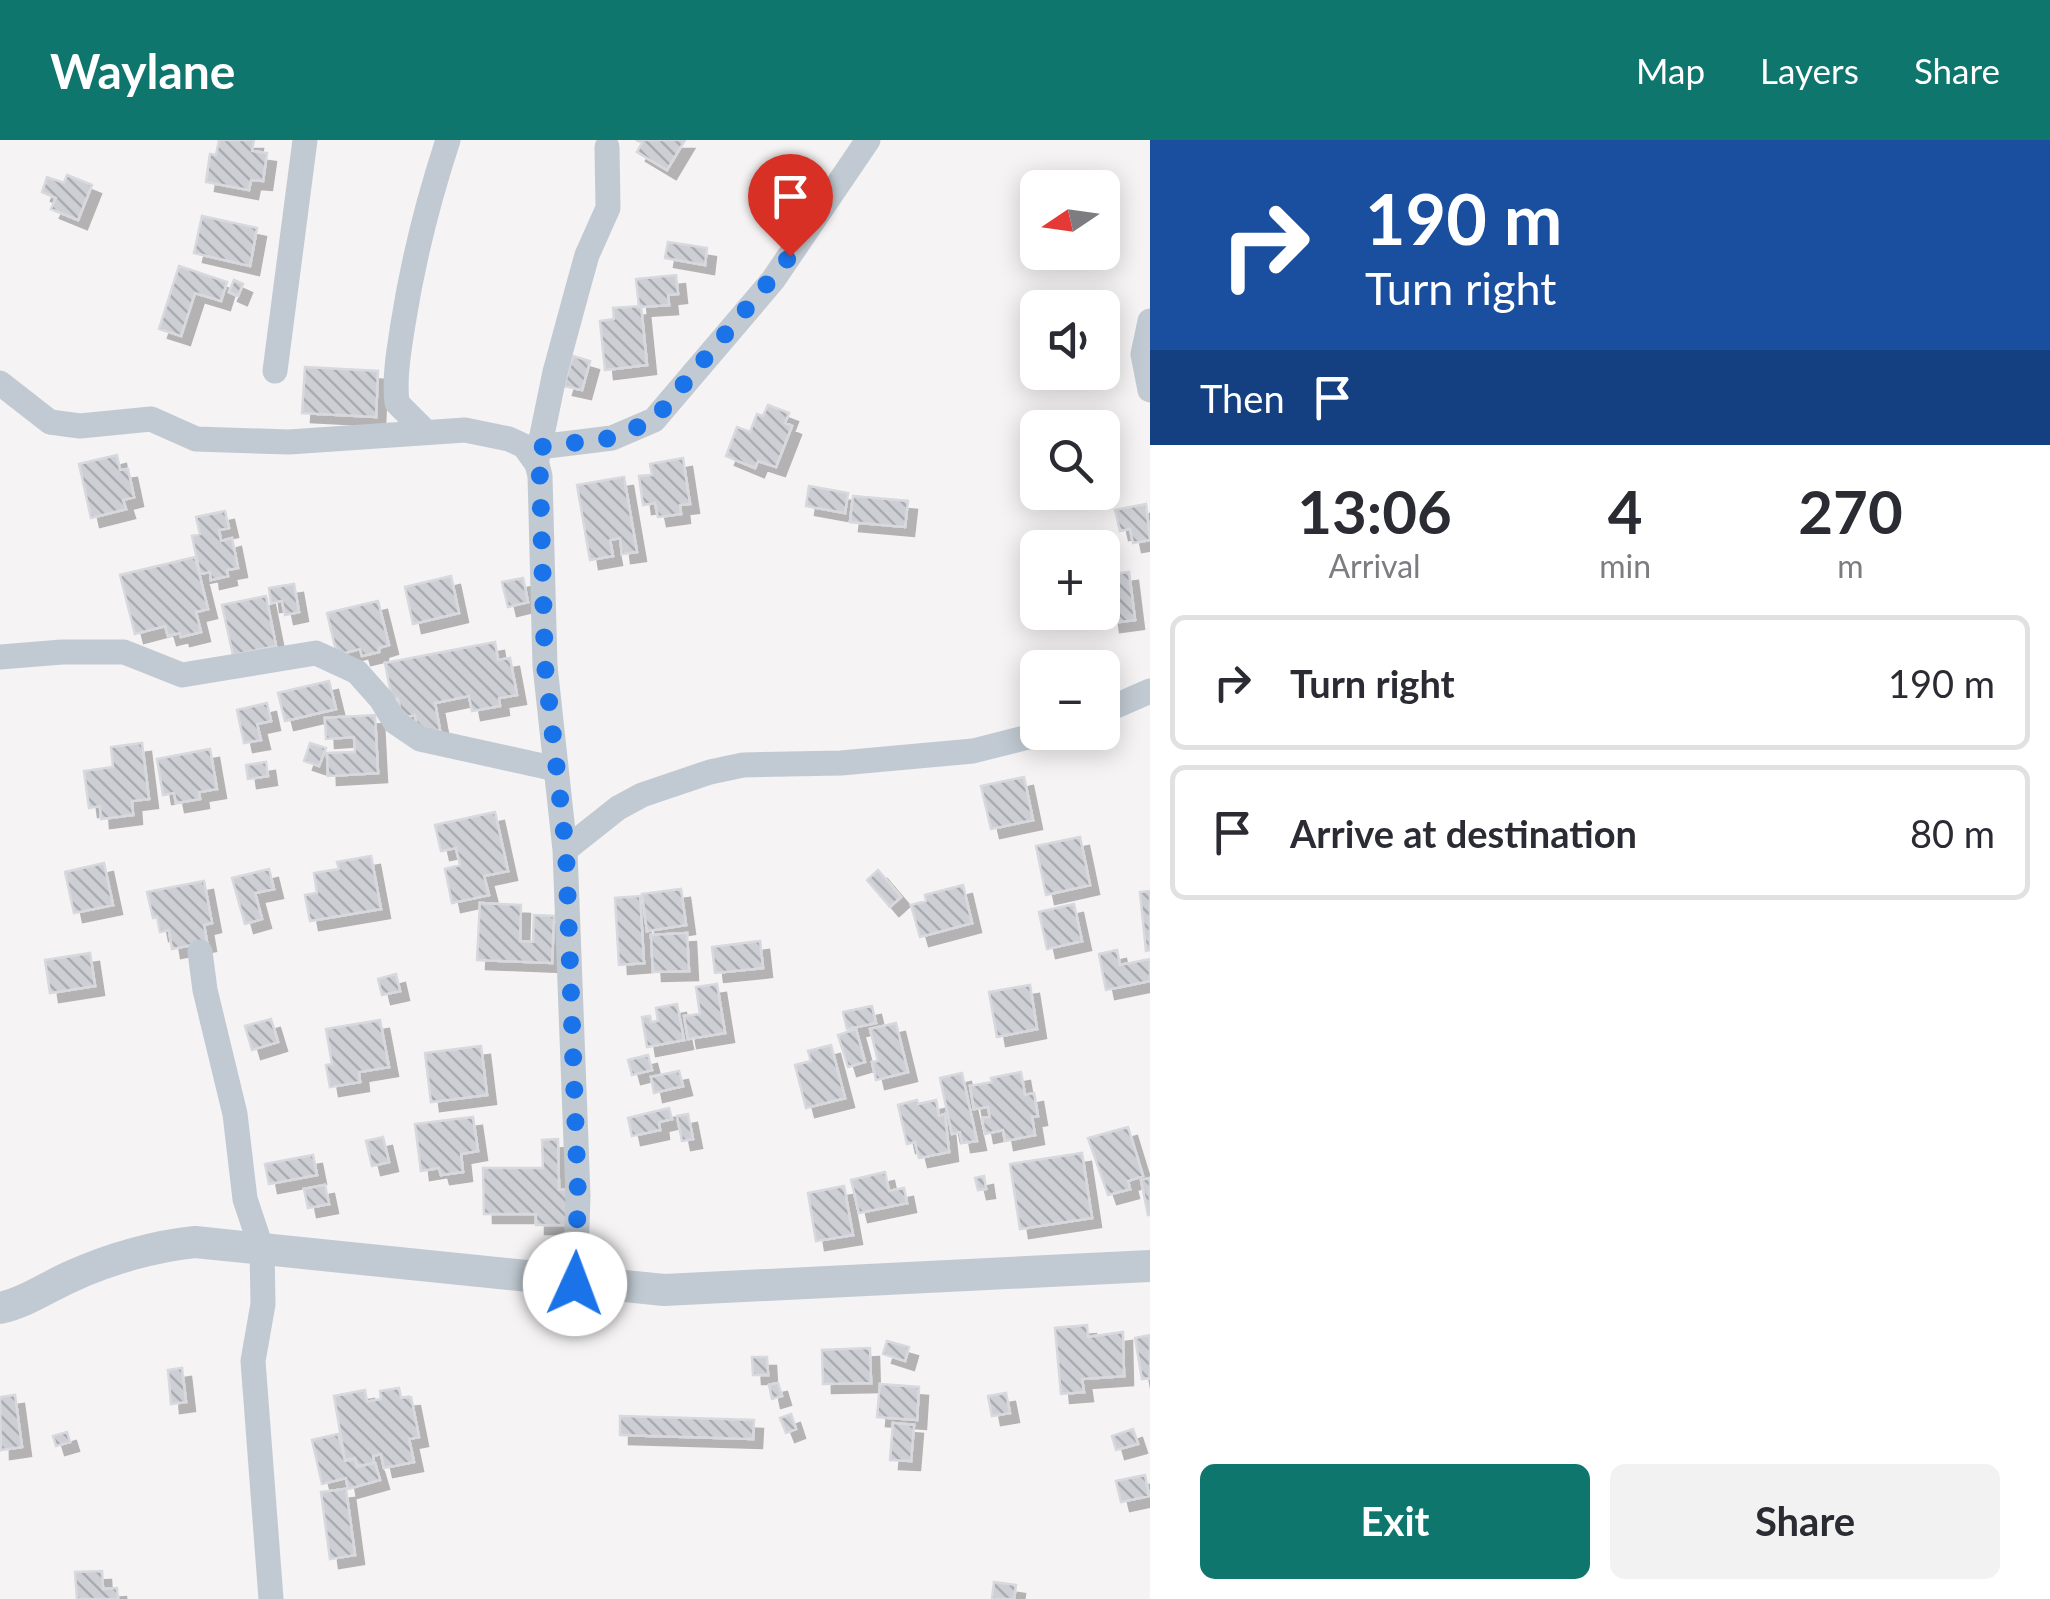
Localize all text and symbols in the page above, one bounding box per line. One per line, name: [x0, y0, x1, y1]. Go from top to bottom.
text: Waylane: [50, 42, 235, 99]
text: Map: [1636, 49, 1705, 91]
text: Layers: [1760, 49, 1859, 91]
text: Share: [1914, 49, 2000, 91]
pin: [748, 154, 833, 257]
icon: arrive: [763, 169, 818, 224]
north arrow: [1020, 170, 1120, 270]
map controls: [1020, 170, 1120, 750]
text: 190 m: [1365, 176, 1562, 260]
icon: right: [1200, 180, 1330, 310]
text: Turn right: [1365, 261, 1556, 315]
button: sound: [1020, 290, 1120, 390]
icon: arrive: [1305, 370, 1360, 425]
text: Then: [1200, 375, 1285, 421]
button: search: [1020, 410, 1120, 510]
text: 13:06: [1297, 475, 1452, 547]
text: 4: [1608, 475, 1643, 547]
text: 270: [1798, 475, 1903, 547]
button: +: [1020, 530, 1120, 630]
text: Arrival: [1328, 546, 1421, 585]
text: min: [1599, 546, 1651, 585]
text: m: [1837, 546, 1864, 585]
button: −: [1020, 650, 1120, 750]
icon: right: [1205, 655, 1260, 710]
text: Turn right: [1290, 660, 1455, 706]
text: 190 m: [1888, 660, 1995, 706]
icon: arrive: [1205, 805, 1260, 860]
text: Arrive at destination: [1290, 810, 1637, 856]
text: 80 m: [1910, 810, 1995, 856]
position arrow: [523, 1232, 627, 1336]
button: Exit: [1200, 1464, 1590, 1579]
button: Share: [1610, 1464, 2000, 1579]

